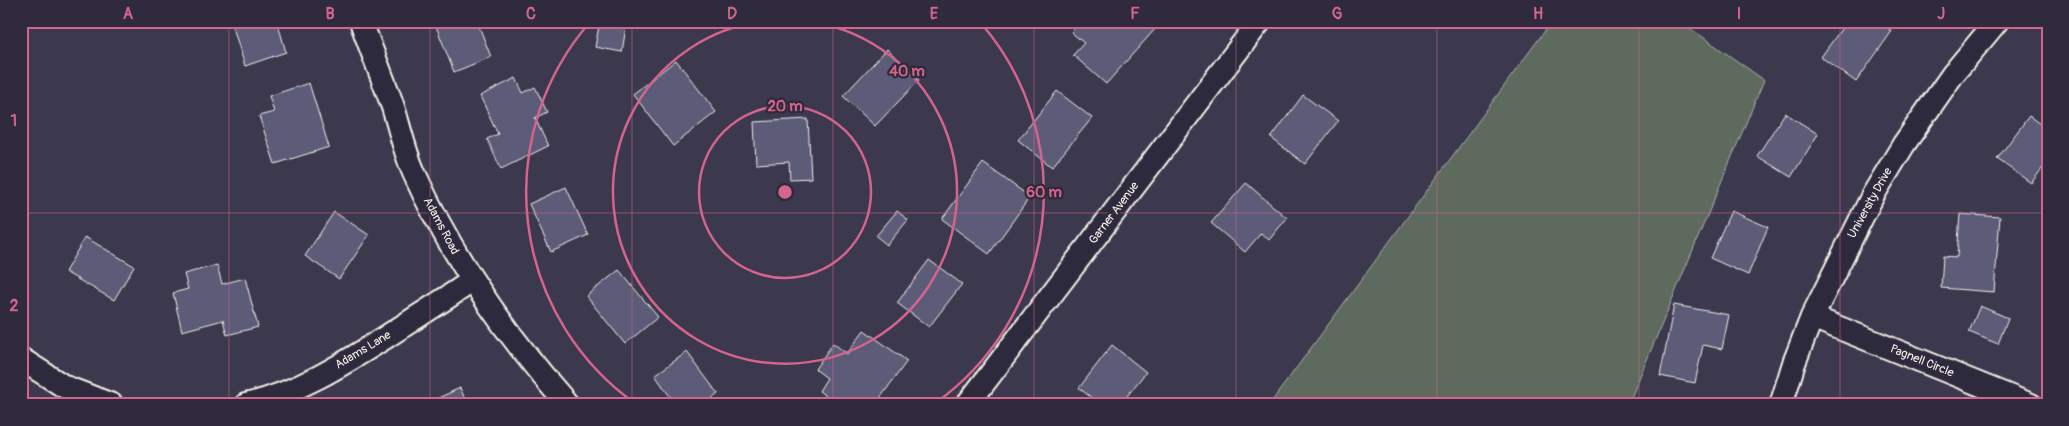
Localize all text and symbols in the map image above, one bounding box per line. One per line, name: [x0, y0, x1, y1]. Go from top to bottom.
text: A: [123, 4, 134, 24]
text: B: [325, 4, 335, 24]
text: C: [526, 4, 536, 24]
text: D: [727, 4, 737, 24]
text: E: [930, 4, 939, 24]
text: F: [1130, 4, 1140, 24]
text: G: [1332, 4, 1343, 24]
text: H: [1533, 4, 1543, 24]
text: I: [1737, 4, 1741, 24]
text: J: [1937, 4, 1945, 24]
text: 40 m: [889, 62, 925, 81]
text: 20 m: [767, 97, 803, 116]
text: 1: [11, 111, 17, 131]
street label: University Drive: [1844, 165, 1896, 241]
street label: Garner Avenue: [1086, 179, 1142, 247]
centre of rings: [776, 183, 794, 201]
text: 60 m: [1026, 183, 1062, 202]
street label: Adams Road: [420, 195, 462, 257]
text: 2: [10, 296, 19, 316]
street label: Adams Lane: [332, 327, 394, 372]
street label: Pagnell Circle: [1888, 341, 1956, 381]

